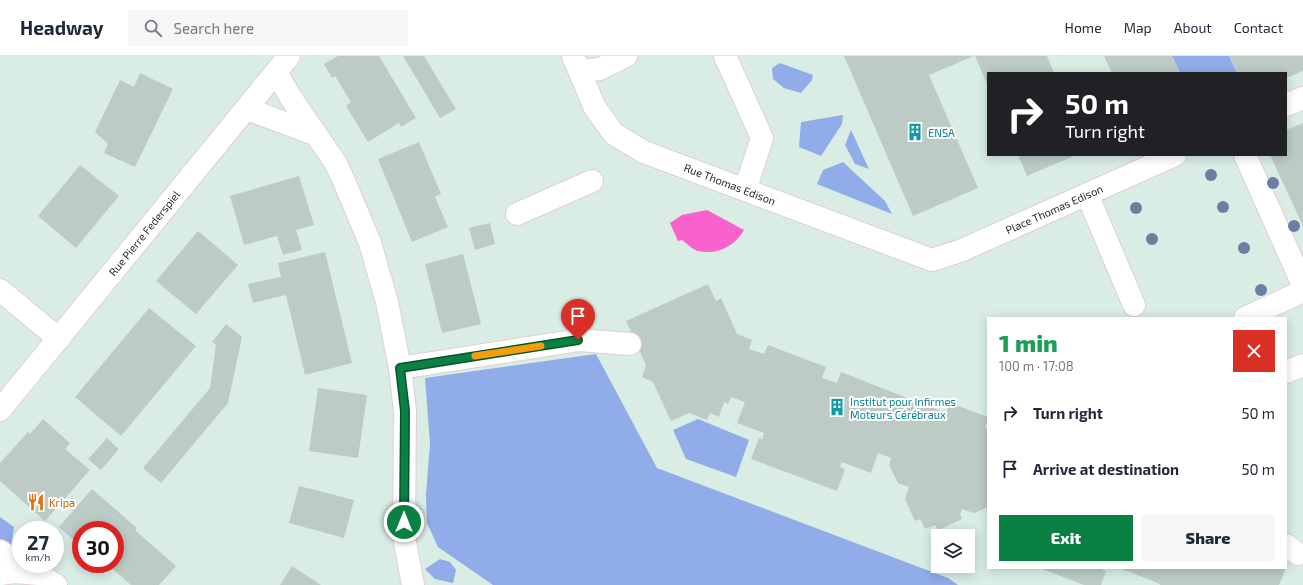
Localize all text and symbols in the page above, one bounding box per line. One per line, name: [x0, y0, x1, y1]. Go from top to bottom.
search box: [128, 10, 408, 46]
text: Headway: [20, 16, 104, 39]
icon: search: [142, 17, 164, 39]
text: Search here: [174, 19, 254, 37]
text: Home: [1065, 19, 1102, 36]
text: Map: [1124, 19, 1152, 36]
text: About: [1174, 19, 1212, 36]
text: Contact: [1234, 19, 1283, 36]
text: 50 m: [1065, 86, 1129, 120]
icon: right: [999, 88, 1051, 140]
text: Turn right: [1065, 120, 1145, 142]
building icon: ENSA: [905, 122, 925, 142]
place label: ENSA: [928, 126, 955, 139]
street label: Rue Thomas Edison: [682, 160, 778, 208]
street label: Place Thomas Edison: [1003, 182, 1105, 236]
street label: Rue Pierre Federspiel: [106, 187, 183, 278]
pin: [561, 299, 595, 340]
icon: arrive: [567, 305, 589, 327]
text: 1 min: [999, 328, 1058, 357]
button: close: [1233, 330, 1275, 372]
text: 100 m · 17:08: [999, 358, 1074, 374]
place label: Institut pour Infirmes Moteurs Cérébraux: [850, 395, 956, 421]
building icon: Institut pour Infirmes Moteurs Cérébraux: [827, 397, 847, 417]
icon: right: [999, 402, 1021, 424]
text: Turn right: [1033, 404, 1103, 422]
text: 50 m: [1241, 404, 1275, 422]
icon: arrive: [999, 458, 1021, 480]
text: Arrive at destination: [1033, 460, 1179, 478]
text: 50 m: [1241, 460, 1275, 478]
restaurant icon: Kripa: [26, 492, 46, 512]
place label: Kripa: [49, 496, 75, 509]
position arrow: [383, 501, 425, 543]
button: Exit: [999, 515, 1133, 561]
button: Share: [1141, 515, 1275, 561]
speed limit sign: 30: [72, 521, 124, 573]
map controls: [931, 529, 975, 573]
button: layers: [931, 529, 975, 573]
text: 27: [27, 530, 49, 554]
text: km/h: [26, 551, 50, 563]

